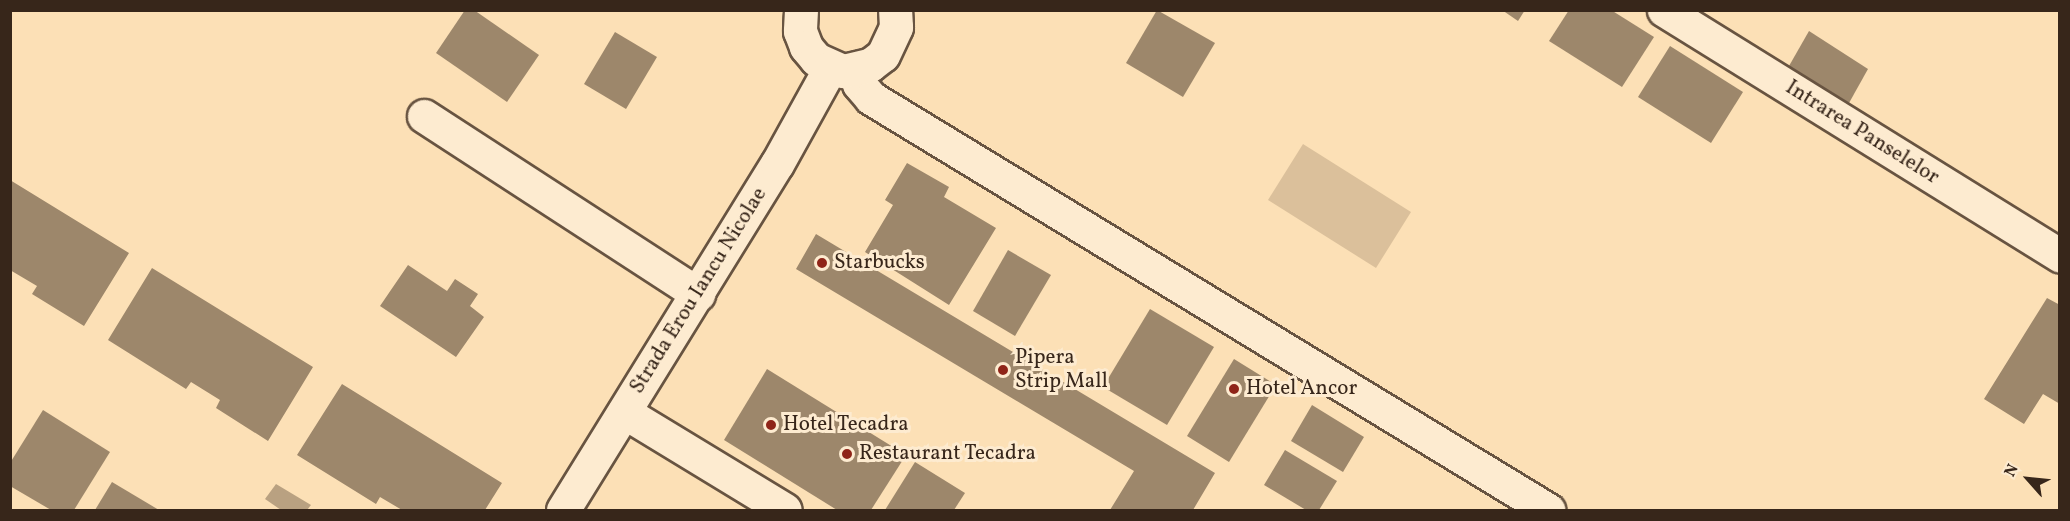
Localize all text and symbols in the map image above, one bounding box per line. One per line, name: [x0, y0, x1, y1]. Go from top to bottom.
street label: Intrarea Panselelor: [1780, 76, 1944, 190]
street label: Strada Erou Iancu Nicolae: [625, 183, 773, 399]
place label: Starbucks: [834, 250, 925, 276]
marker: Starbucks: [815, 256, 829, 270]
place label: Pipera Strip Mall: [1015, 345, 1108, 395]
marker: Pipera Strip Mall: [996, 363, 1010, 377]
place label: Hotel Ancor: [1246, 376, 1357, 402]
marker: Hotel Ancor: [1227, 382, 1241, 396]
place label: Hotel Tecadra: [783, 412, 909, 438]
marker: Hotel Tecadra: [764, 418, 778, 432]
place label: Restaurant Tecadra: [859, 441, 1037, 467]
marker: Restaurant Tecadra: [840, 447, 854, 461]
north arrow: [1998, 449, 2058, 509]
text: N: [2000, 461, 2024, 481]

